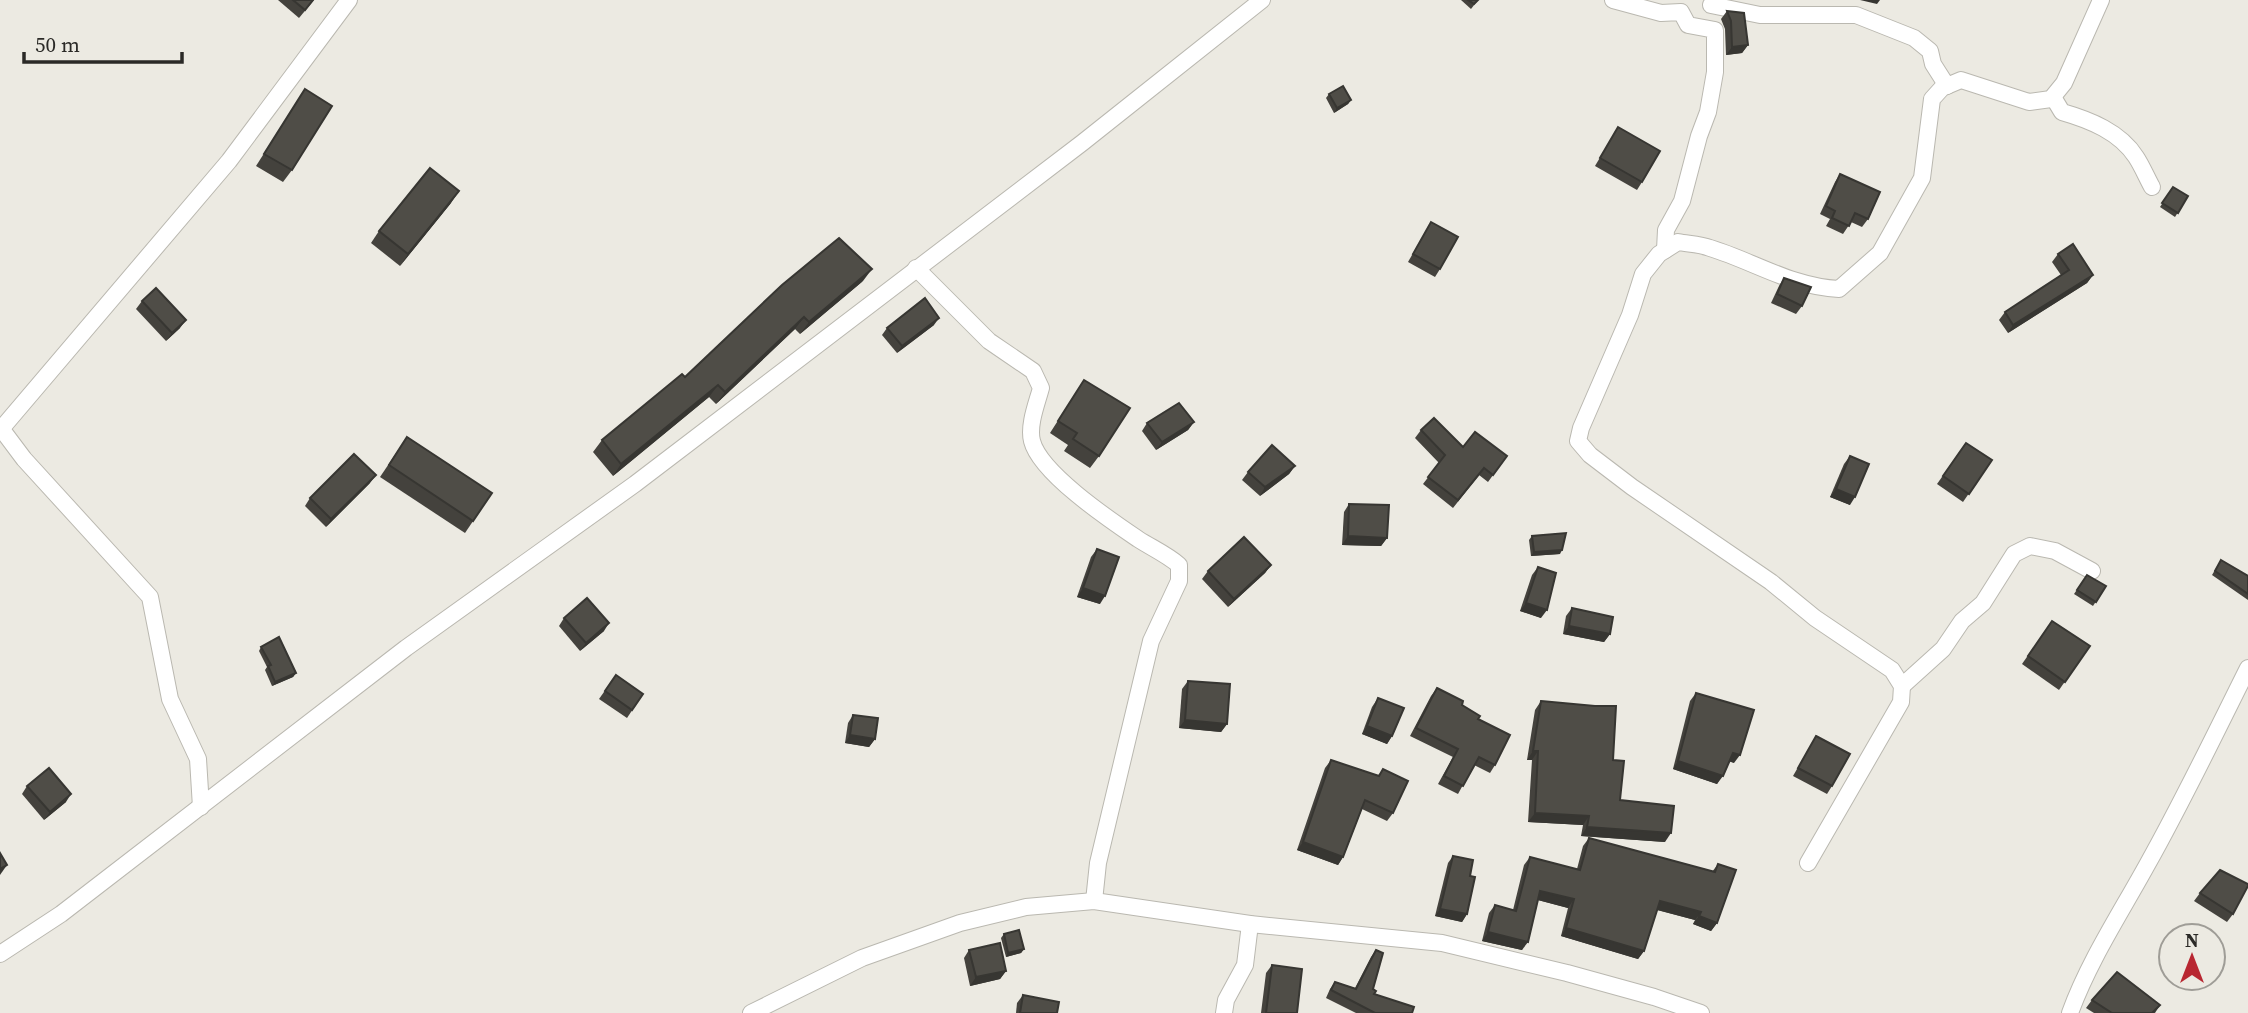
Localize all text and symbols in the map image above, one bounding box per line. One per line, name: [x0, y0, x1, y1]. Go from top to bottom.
scale bar: [24, 21, 182, 65]
text: 50 m: [35, 30, 80, 59]
north arrow: [2157, 922, 2227, 992]
text: N: [2185, 927, 2199, 953]

